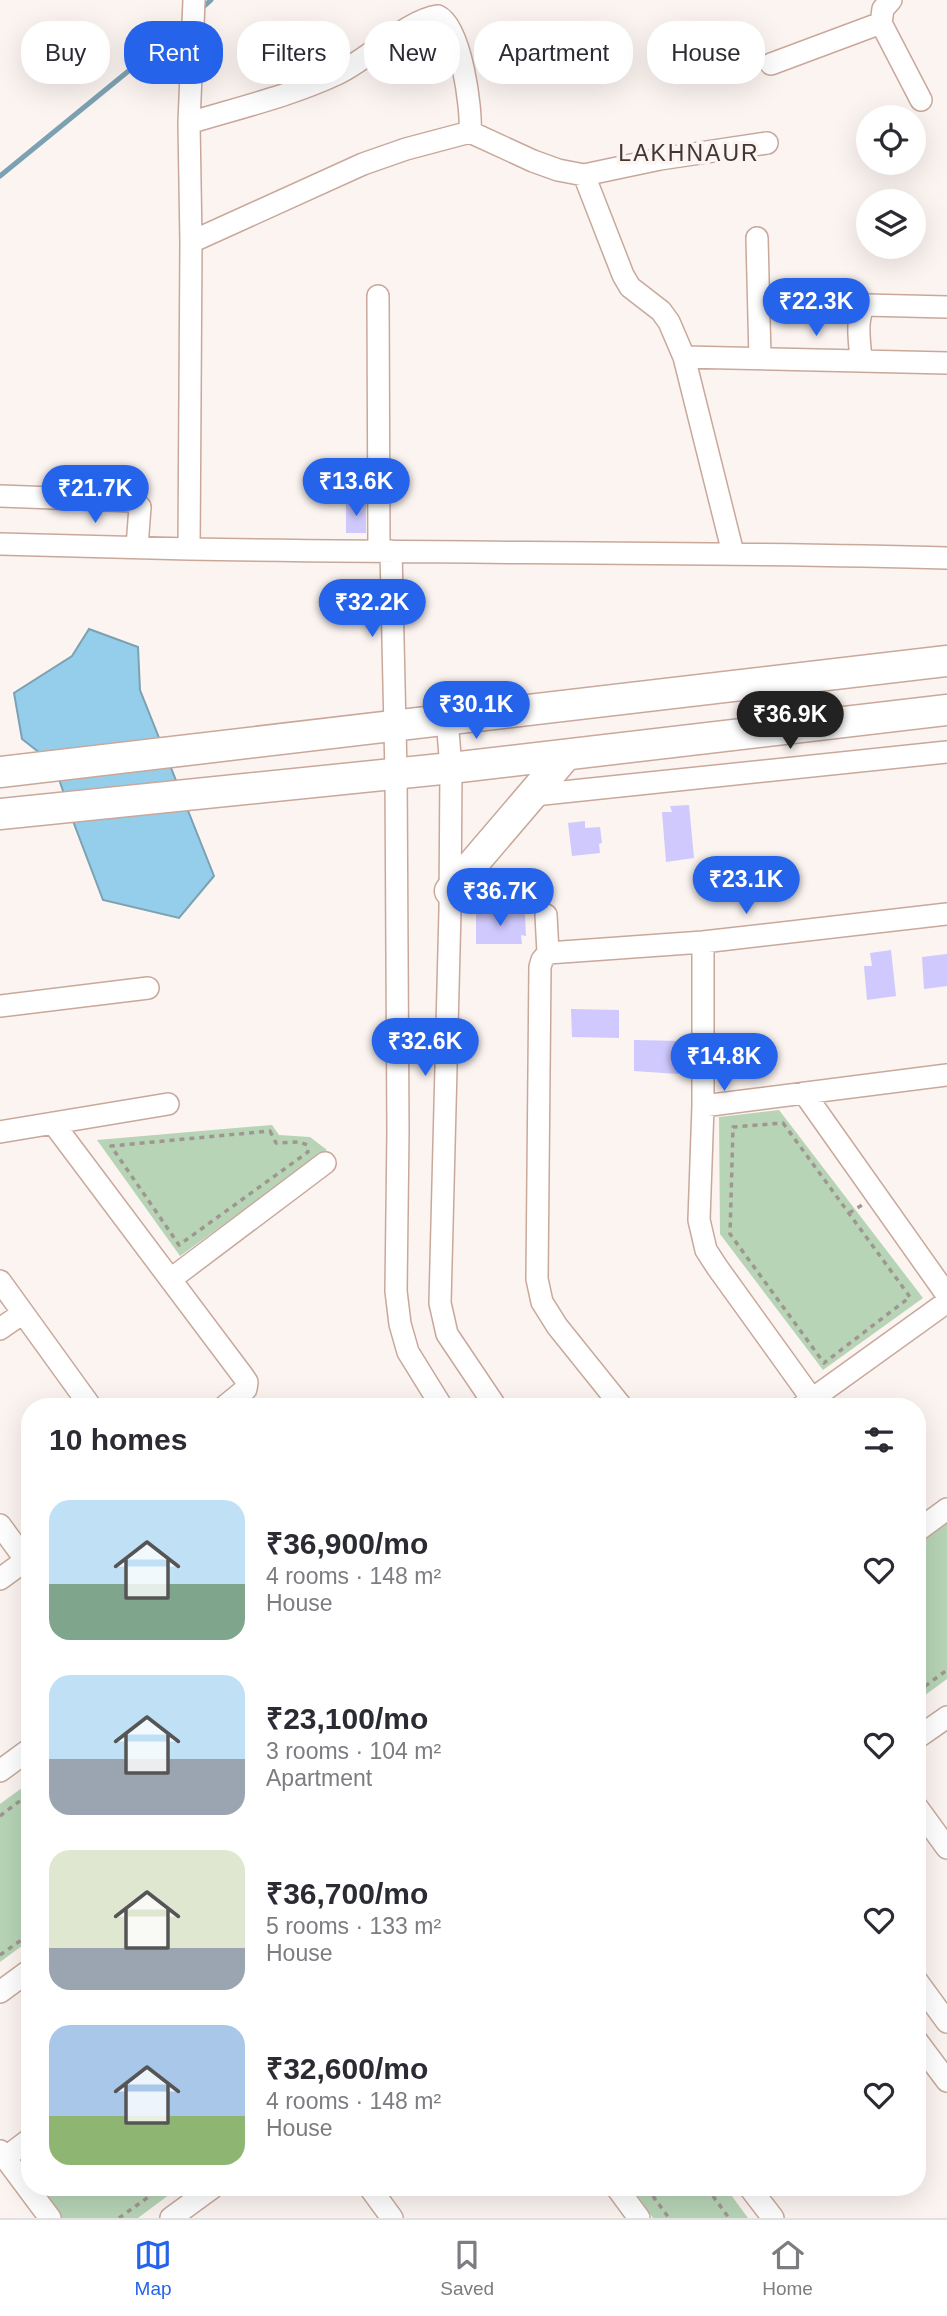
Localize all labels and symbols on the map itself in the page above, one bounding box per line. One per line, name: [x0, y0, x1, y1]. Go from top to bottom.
district label: LAKHNAUR: [618, 140, 760, 166]
pin: ₹22.3K: [759, 278, 873, 338]
pin: ₹13.6K: [299, 458, 413, 518]
pin: ₹21.7K: [38, 466, 152, 525]
pin: ₹32.2K: [315, 580, 429, 639]
pin: ₹30.1K: [419, 682, 533, 741]
pin: ₹36.9K: [733, 692, 847, 751]
pin: ₹23.1K: [689, 856, 803, 916]
pin: ₹36.7K: [443, 869, 557, 928]
pin: ₹32.6K: [368, 1018, 482, 1078]
pin: ₹14.8K: [667, 1034, 781, 1093]

